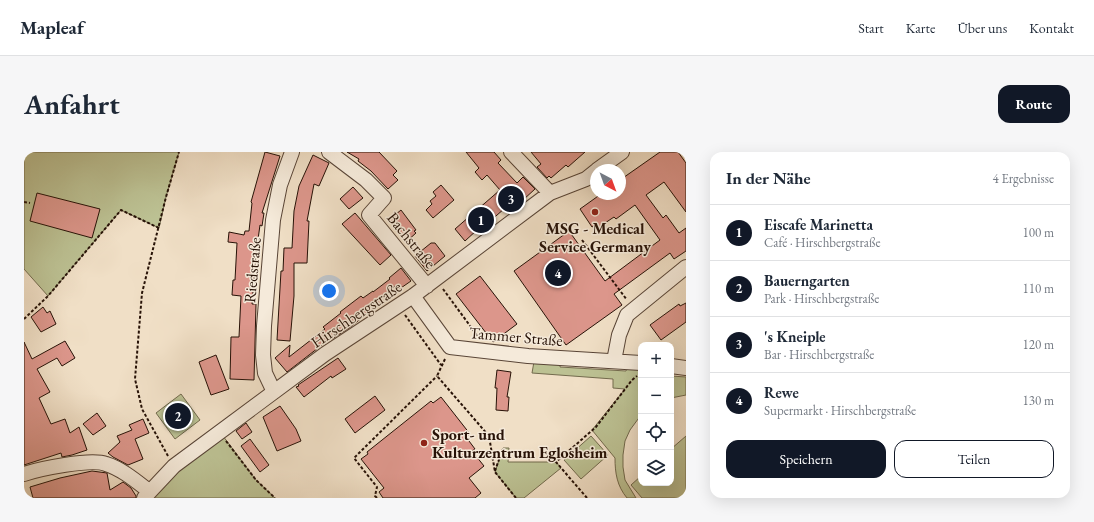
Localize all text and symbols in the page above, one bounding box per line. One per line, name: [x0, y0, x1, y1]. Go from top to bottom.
text: Mapleaf: [20, 15, 84, 40]
text: Start: [858, 19, 884, 37]
text: Karte: [906, 19, 935, 37]
text: Über uns: [957, 19, 1007, 37]
text: Kontakt: [1029, 19, 1074, 37]
button: Route: [998, 85, 1070, 123]
text: Anfahrt: [24, 86, 120, 122]
north arrow: [590, 164, 626, 200]
text: In der Nähe: [726, 167, 811, 189]
text: 4 Ergebnisse: [993, 170, 1054, 187]
pin: 3: [498, 184, 524, 214]
pin: 1: [468, 205, 494, 235]
marker: MSG - Medical Service Germany: [590, 207, 600, 217]
street label: Bachstraße: [382, 208, 441, 273]
text: Eiscafe Marinetta: [764, 215, 873, 234]
place label: MSG - Medical Service Germany: [539, 218, 651, 257]
text: 1: [736, 224, 742, 241]
text: 100 m: [1023, 224, 1054, 241]
text: Café · Hirschbergstraße: [764, 234, 881, 251]
street label: Riedstraße: [239, 236, 266, 304]
pin: 4: [545, 258, 571, 288]
text: Bauerngarten: [764, 271, 850, 290]
street label: Hirschbergstraße: [307, 276, 406, 353]
text: 2: [736, 280, 742, 297]
text: 110 m: [1023, 280, 1054, 297]
your location: [319, 281, 339, 301]
text: Park · Hirschbergstraße: [764, 290, 879, 307]
street label: Tammer Straße: [468, 322, 563, 351]
text: 's Kneiple: [764, 327, 825, 346]
text: 3: [736, 336, 742, 353]
text: 120 m: [1023, 336, 1054, 353]
map controls: [638, 342, 674, 486]
button: +: [638, 342, 674, 378]
text: Bar · Hirschbergstraße: [764, 346, 874, 363]
button: −: [638, 378, 674, 414]
text: Rewe: [764, 383, 799, 402]
text: 4: [736, 392, 742, 409]
text: 130 m: [1023, 392, 1054, 409]
pin: 2: [165, 401, 191, 431]
text: Supermarkt · Hirschbergstraße: [764, 402, 916, 419]
button: locate: [638, 414, 674, 450]
place label: Sport- und Kulturzentrum Eglosheim: [432, 424, 608, 463]
marker: Sport- und Kulturzentrum Eglosheim: [419, 438, 429, 448]
button: Speichern: [726, 440, 886, 478]
button: Teilen: [894, 440, 1054, 478]
button: layers: [638, 450, 674, 486]

